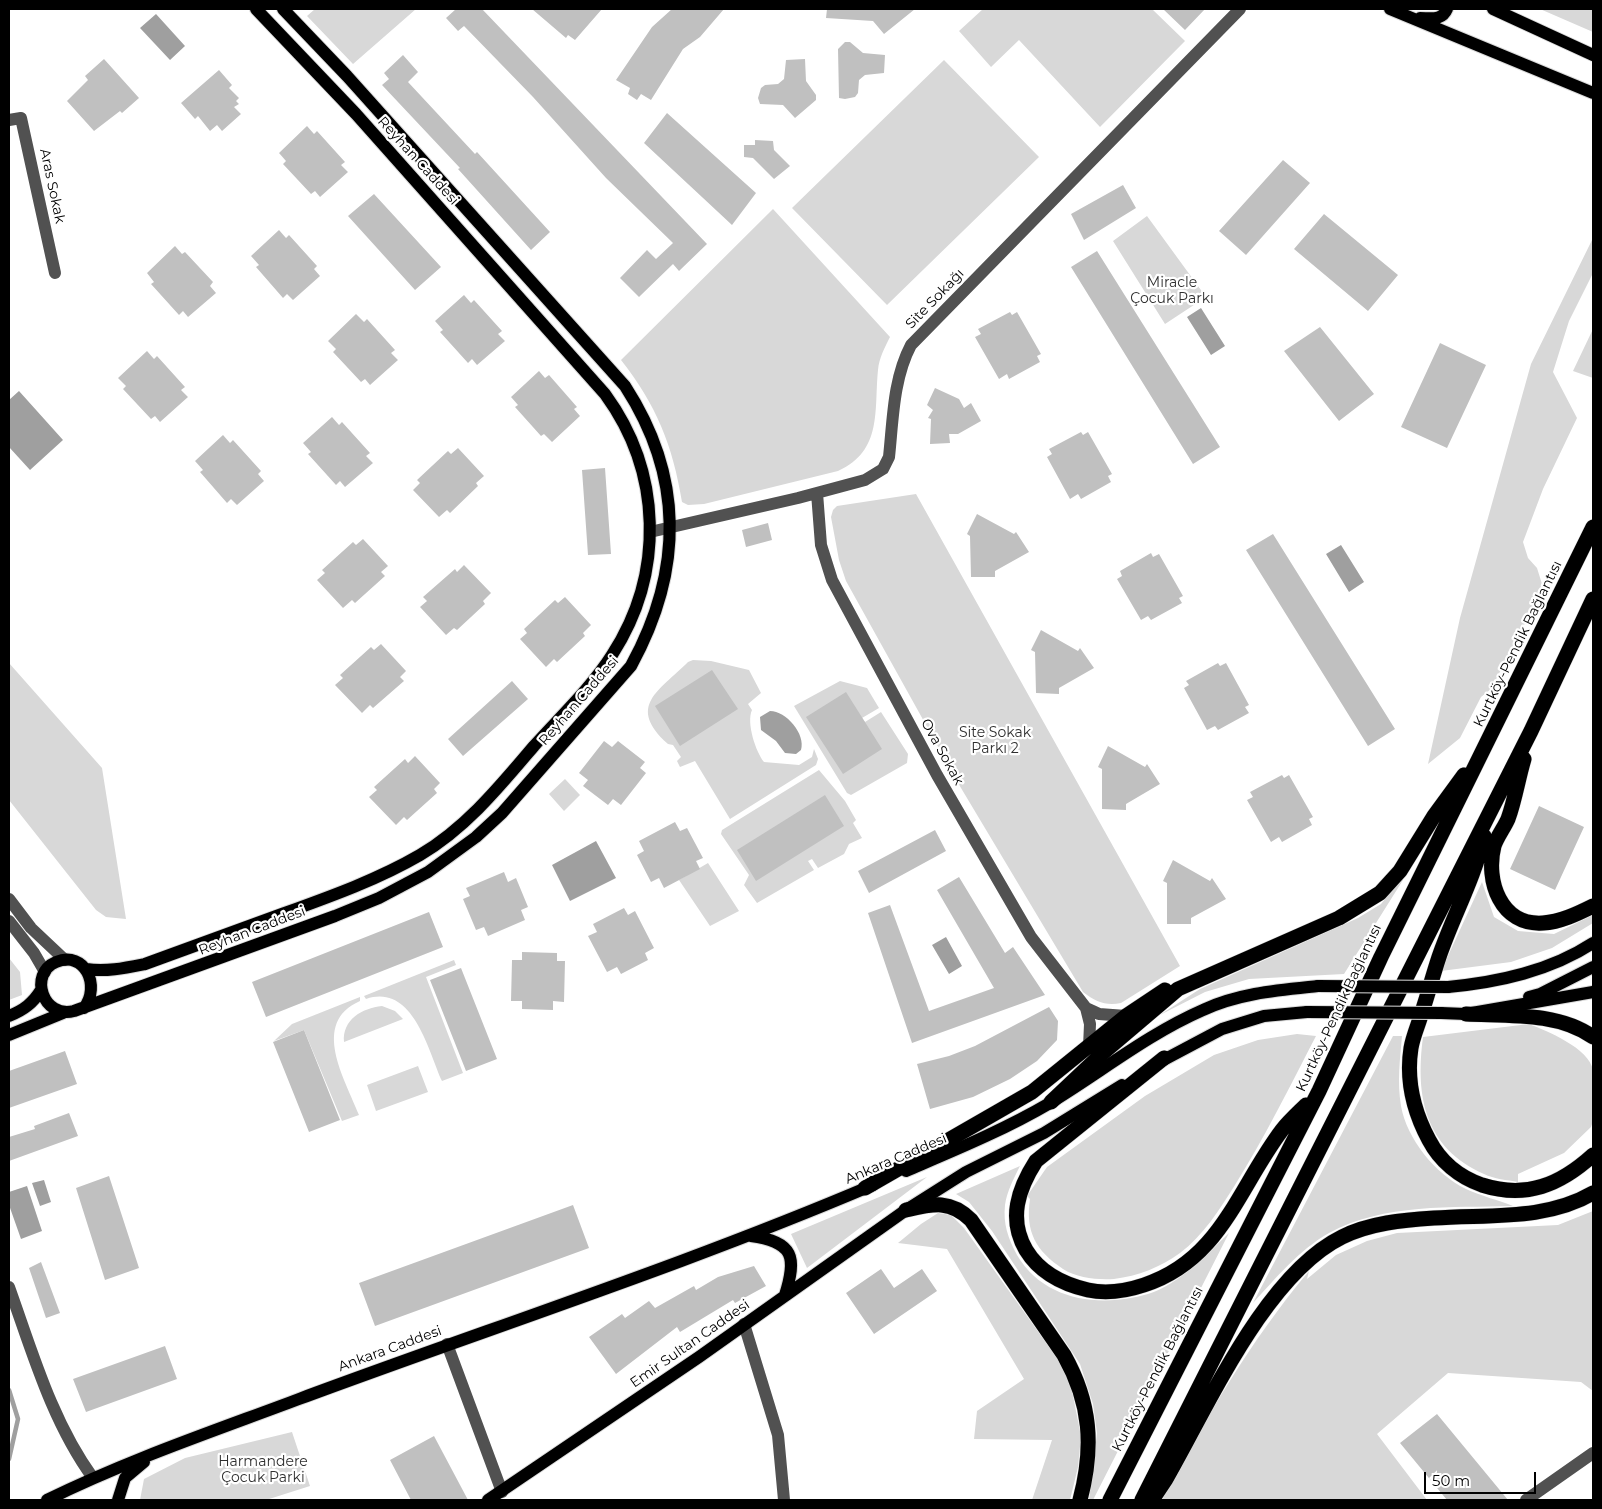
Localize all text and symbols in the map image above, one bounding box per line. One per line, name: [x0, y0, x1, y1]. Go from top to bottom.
street label: Reyhan Caddesi: [374, 113, 462, 209]
street label: Aras Sokak: [36, 147, 68, 225]
street label: Site Sokağı: [902, 265, 968, 333]
park label: Miracle Çocuk Parkı: [1130, 275, 1214, 308]
street label: Kurtköy-Pendik Bağlantısı: [1470, 558, 1566, 730]
street label: Reyhan Caddesi: [536, 653, 622, 749]
street label: Ova Sokak: [917, 716, 967, 788]
park label: Site Sokak Parkı 2: [959, 725, 1031, 758]
street label: Reyhan Caddesi: [196, 903, 308, 959]
street label: Kurtköy-Pendik Bağlantısı: [1293, 921, 1385, 1095]
street label: Ankara Caddesi: [843, 1130, 949, 1188]
street label: Kurtköy-Pendik Bağlantısı: [1109, 1284, 1207, 1454]
street label: Emir Sultan Caddesi: [627, 1296, 753, 1392]
street label: Ankara Caddesi: [336, 1322, 444, 1376]
park label: Harmandere Çocuk Parki: [218, 1454, 308, 1486]
scale bar: [1427, 1462, 1540, 1494]
text: 50 m: [1432, 1471, 1470, 1490]

